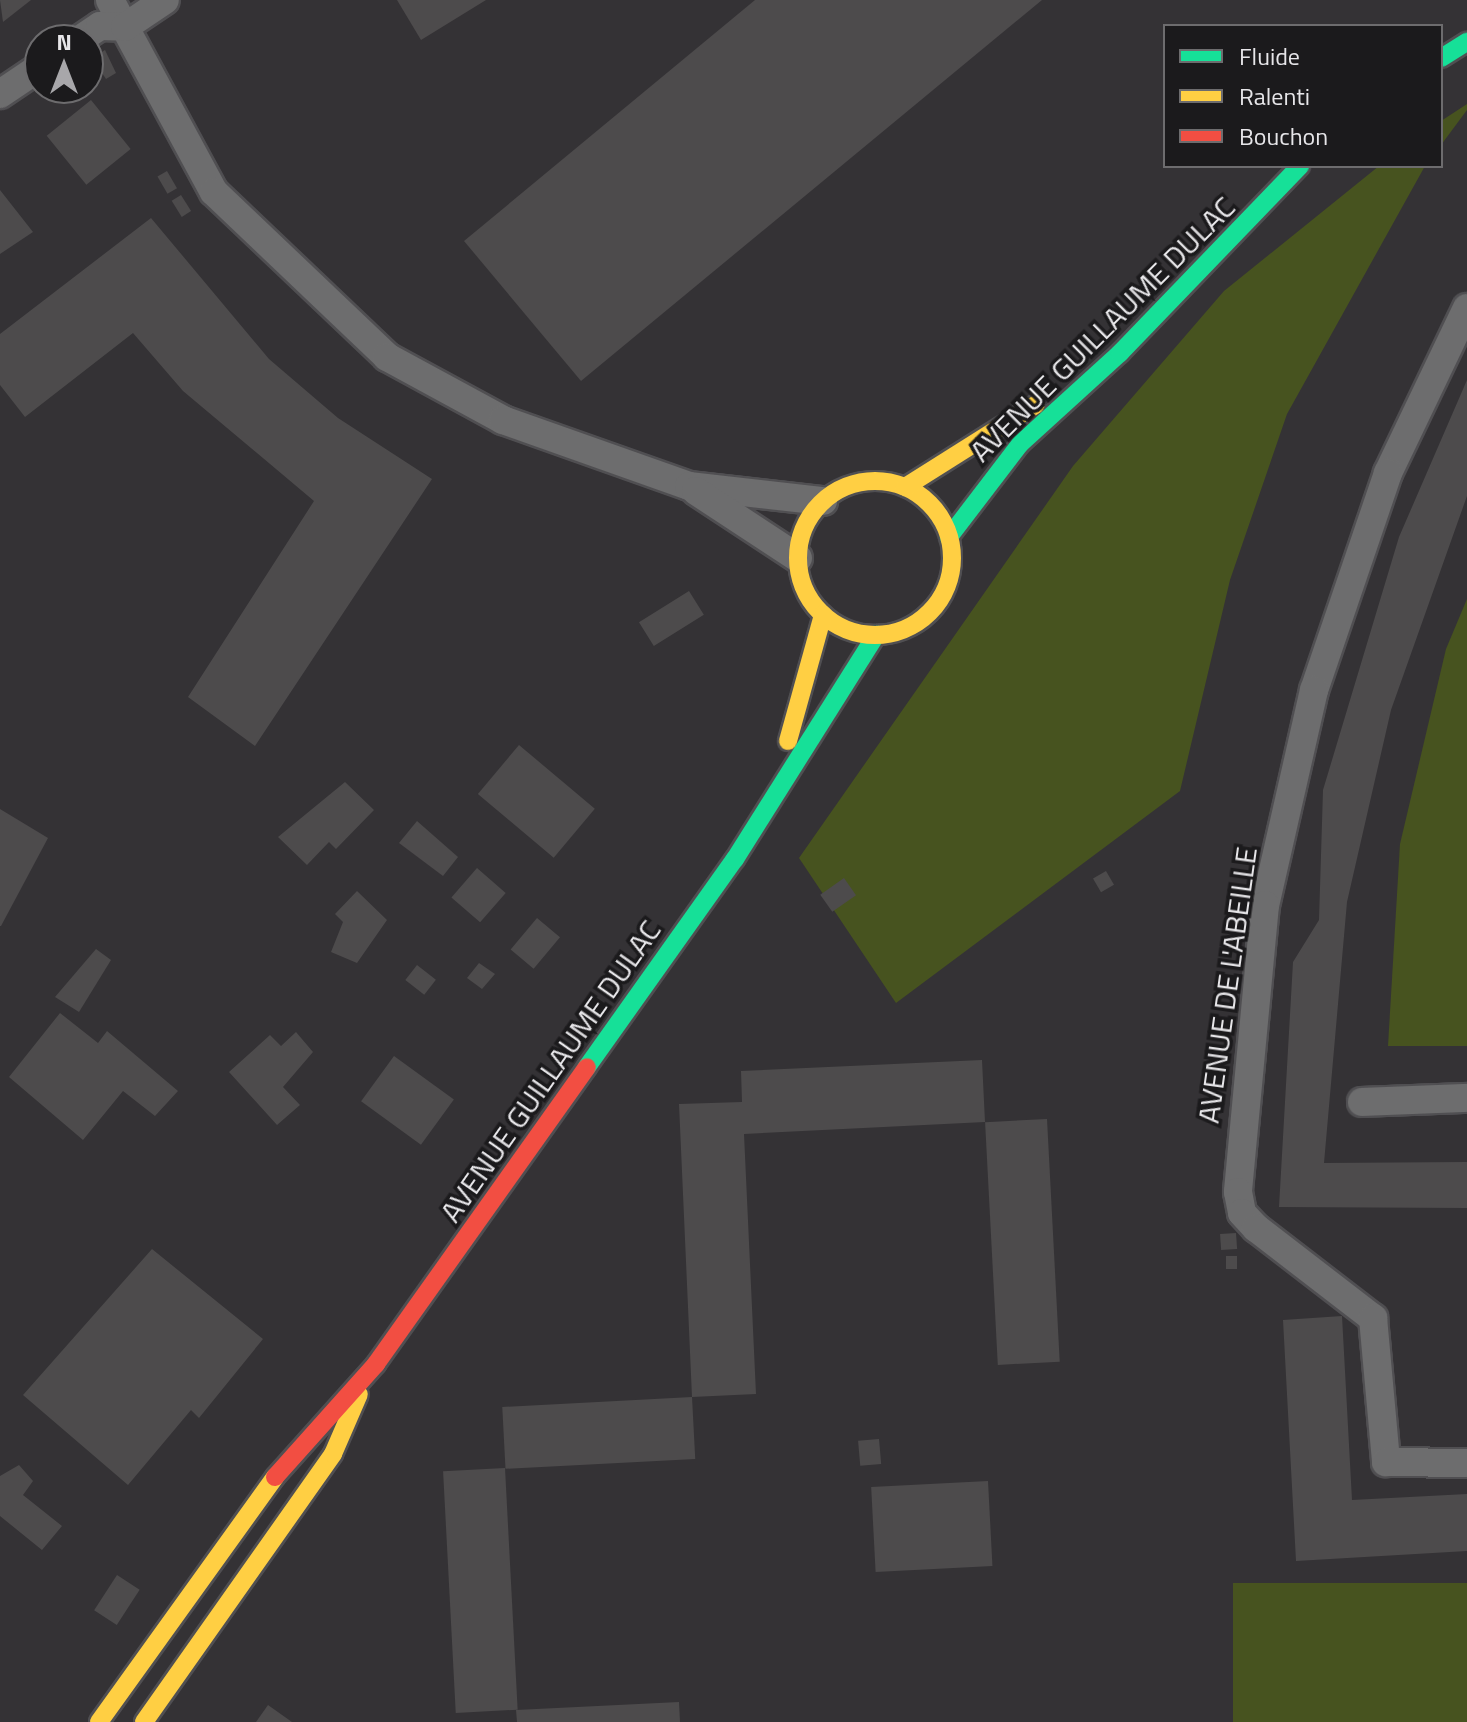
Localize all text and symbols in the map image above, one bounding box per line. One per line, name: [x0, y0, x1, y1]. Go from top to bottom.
north arrow: [24, 24, 104, 104]
legend: [1163, 24, 1443, 168]
text: N: [56, 25, 72, 59]
text: Fluide: [1239, 38, 1300, 74]
text: Ralenti: [1239, 78, 1310, 114]
text: Bouchon: [1239, 118, 1328, 154]
street label: AVENUE GUILLAUME DULAC: [962, 189, 1242, 469]
street label: AVENUE DE L'ABEILLE: [1190, 845, 1264, 1125]
street label: AVENUE GUILLAUME DULAC: [432, 913, 668, 1229]

